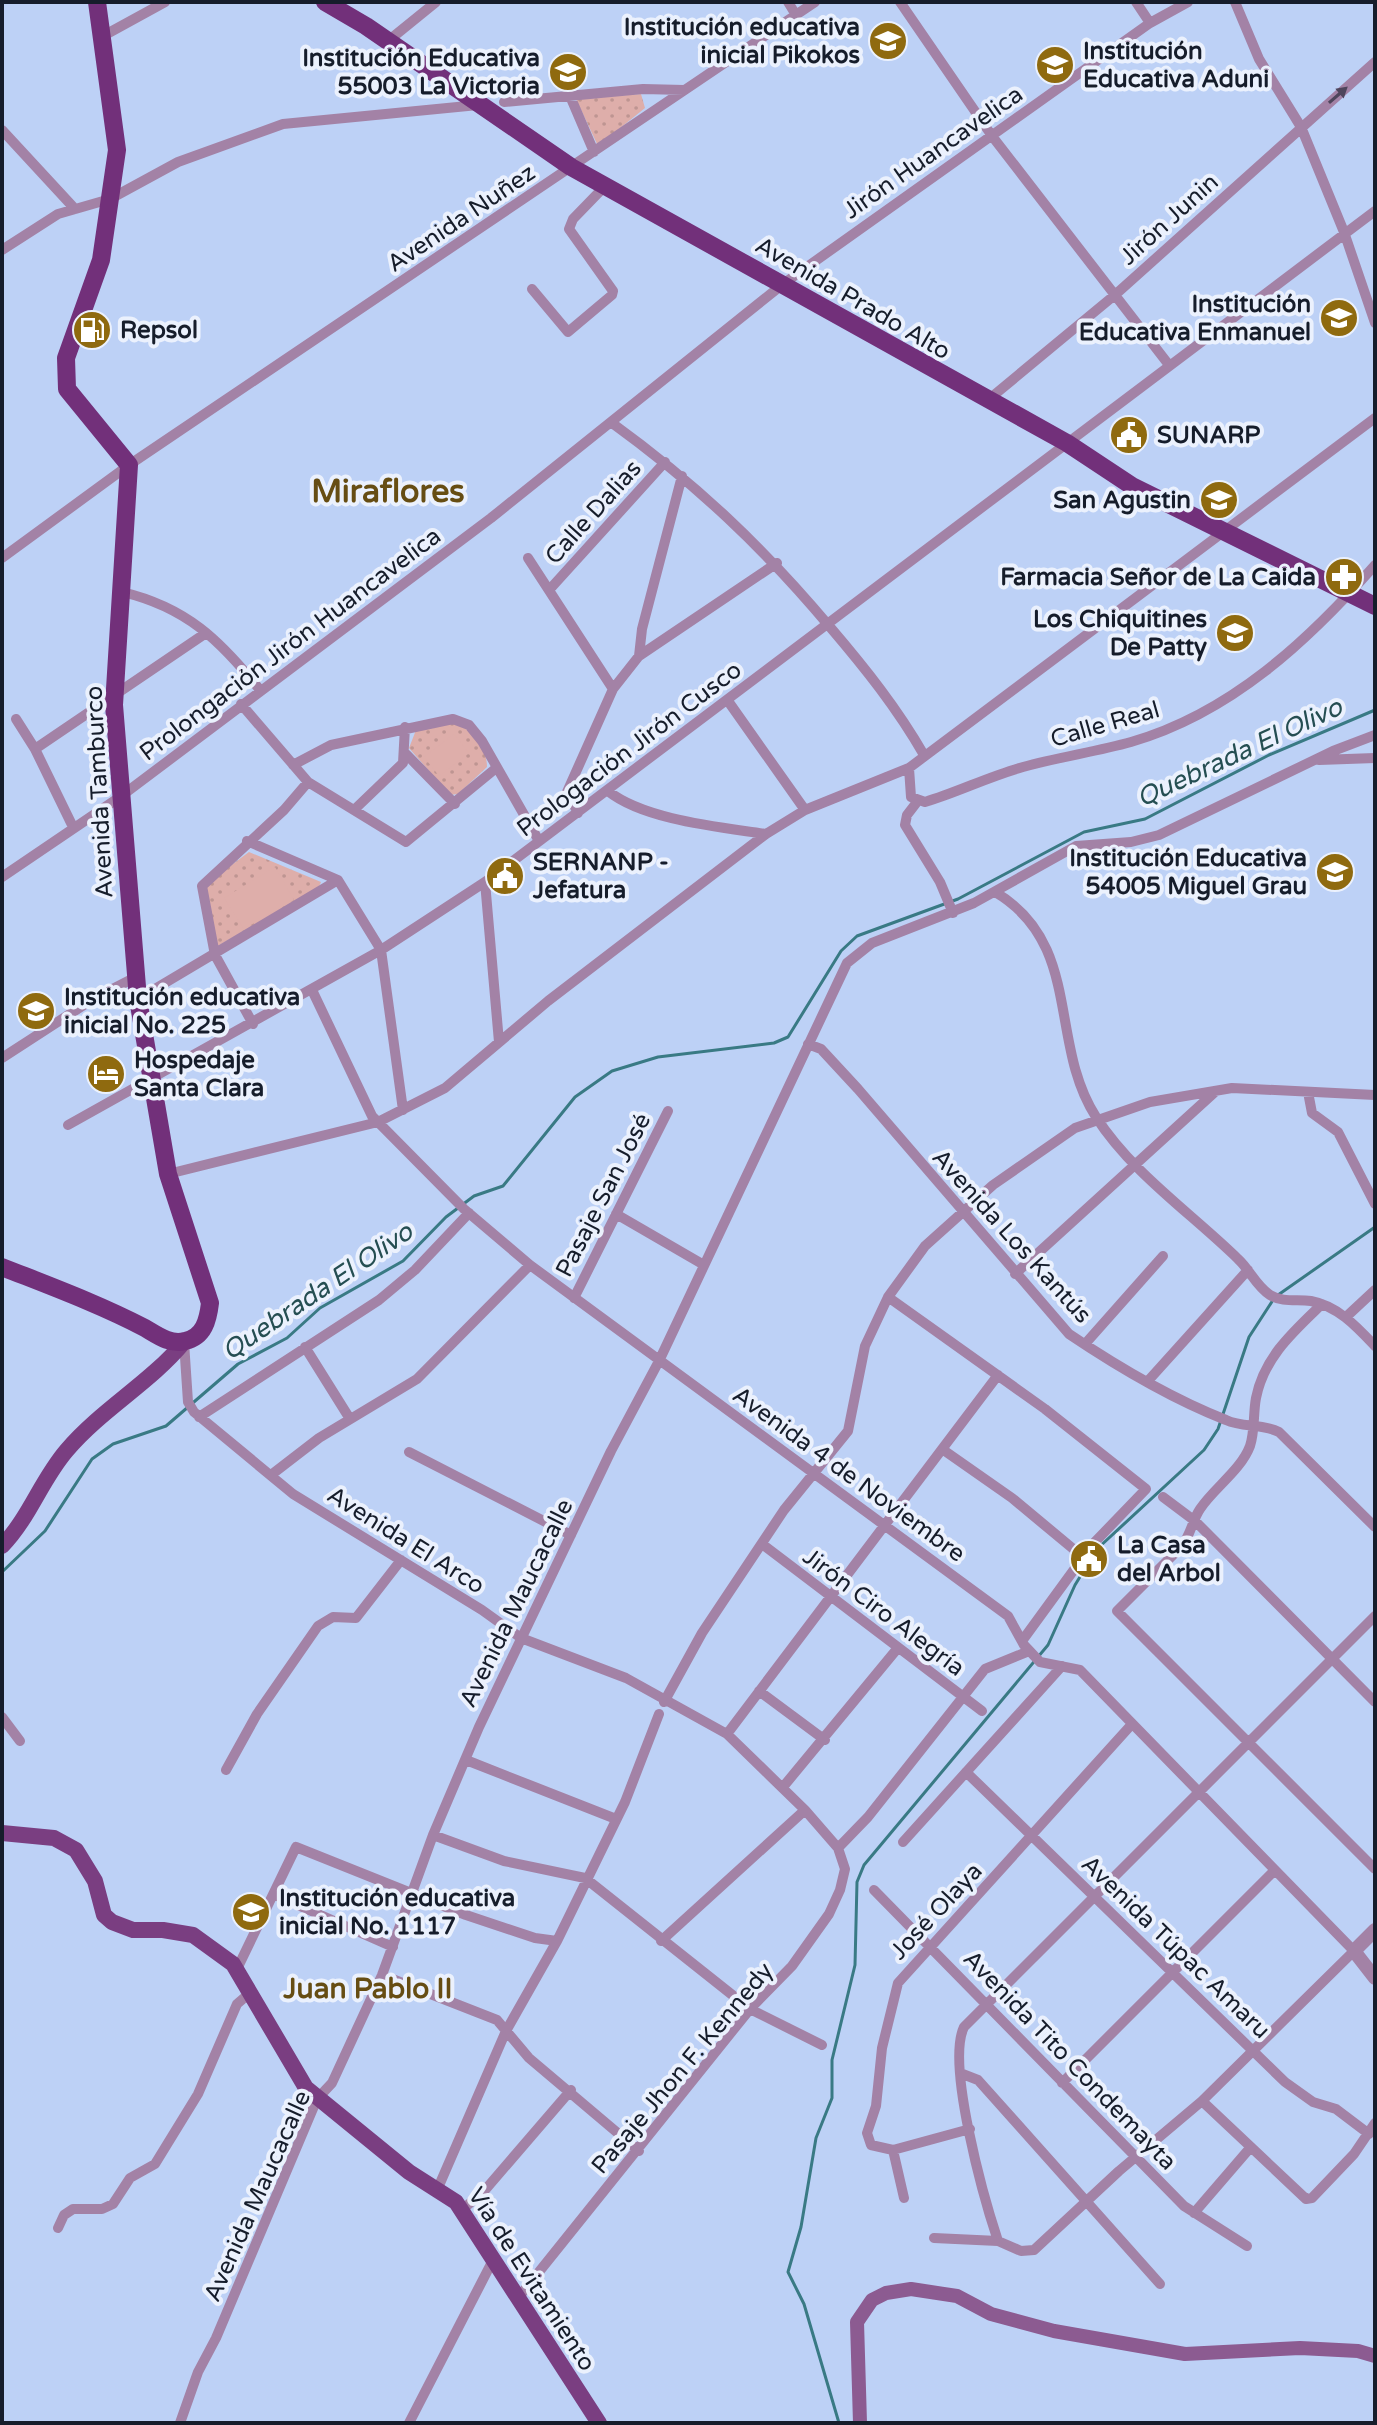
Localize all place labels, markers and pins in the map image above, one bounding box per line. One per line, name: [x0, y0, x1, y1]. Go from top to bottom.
place label: Institución educativa inicial Pikokos: [624, 13, 860, 70]
school or university icon: Institución educativa inicial Pikokos: [867, 20, 909, 62]
place label: Institución Educativa Aduni: [1083, 37, 1269, 94]
place label: Institución Educativa 55003 La Victoria: [302, 44, 540, 101]
school or university icon: Institución Educativa Aduni: [1034, 44, 1076, 86]
school or university icon: Institución Educativa 55003 La Victoria: [547, 51, 589, 93]
place label: Institución Educativa Enmanuel: [1079, 290, 1311, 347]
school or university icon: Institución Educativa Enmanuel: [1318, 297, 1360, 339]
fuel station icon: Repsol: [71, 309, 113, 351]
place label: Repsol: [120, 316, 198, 345]
public building icon: SUNARP: [1108, 414, 1150, 456]
place label: SUNARP: [1157, 421, 1260, 450]
school or university icon: San Agustin: [1198, 479, 1240, 521]
place label: San Agustin: [1053, 486, 1191, 515]
pharmacy icon: Farmacia Señor de La Caida: [1323, 556, 1365, 598]
place label: Farmacia Señor de La Caida: [1000, 563, 1316, 592]
place label: Los Chiquitines De Patty: [1033, 605, 1207, 662]
school or university icon: Los Chiquitines De Patty: [1214, 612, 1256, 654]
place label: Institución Educativa 54005 Miguel Grau: [1069, 844, 1307, 901]
place label: SERNANP - Jefatura: [532, 848, 669, 905]
school or university icon: Institución Educativa 54005 Miguel Grau: [1314, 851, 1356, 893]
public building icon: SERNANP - Jefatura: [484, 855, 526, 897]
place label: Institución educativa inicial No. 225: [64, 983, 300, 1040]
school or university icon: Institución educativa inicial No. 225: [15, 990, 57, 1032]
place label: Hospedaje Santa Clara: [134, 1046, 264, 1103]
hotel icon: Hospedaje Santa Clara: [85, 1053, 127, 1095]
place label: La Casa del Arbol: [1117, 1531, 1221, 1588]
public building icon: La Casa del Arbol: [1068, 1538, 1110, 1580]
place label: Institución educativa inicial No. 1117: [279, 1884, 515, 1941]
school or university icon: Institución educativa inicial No. 1117: [230, 1891, 272, 1933]

